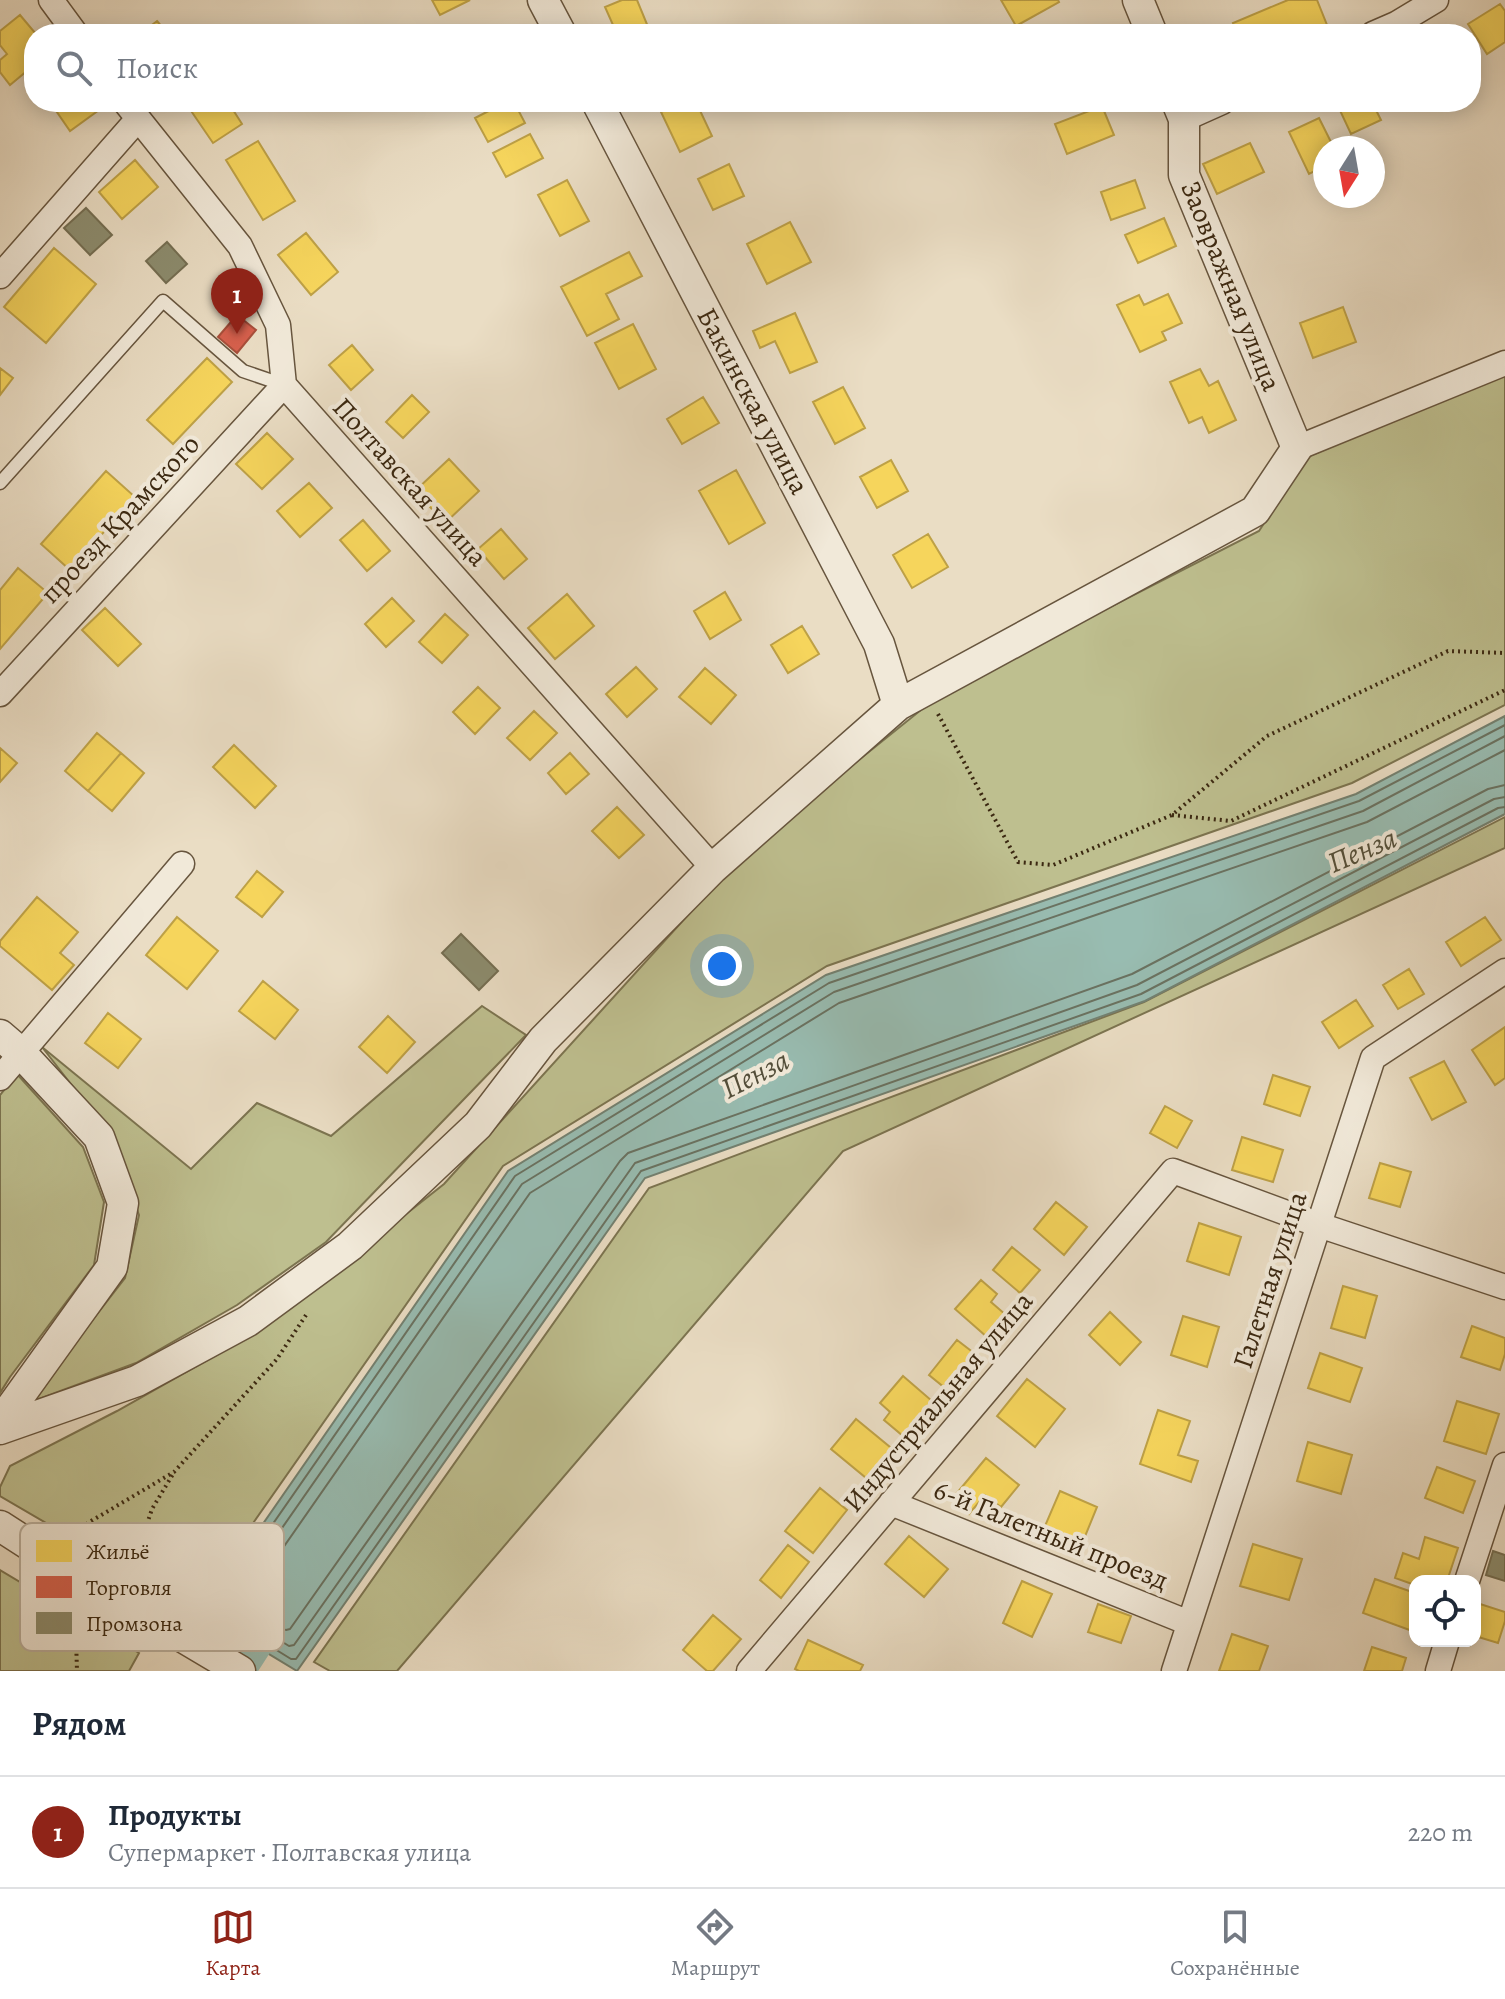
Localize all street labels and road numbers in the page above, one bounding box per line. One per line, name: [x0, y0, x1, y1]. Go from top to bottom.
street label: Заовражная улица: [1172, 175, 1291, 397]
street label: Бакинская улица: [688, 301, 818, 501]
street label: Полтавская улица: [324, 389, 496, 575]
street label: проезд Крамского: [32, 426, 208, 612]
street label: Галетная улица: [1224, 1187, 1317, 1373]
street label: Индустриальная улица: [834, 1283, 1042, 1521]
street label: 6-й Галетный проезд: [928, 1471, 1174, 1599]

